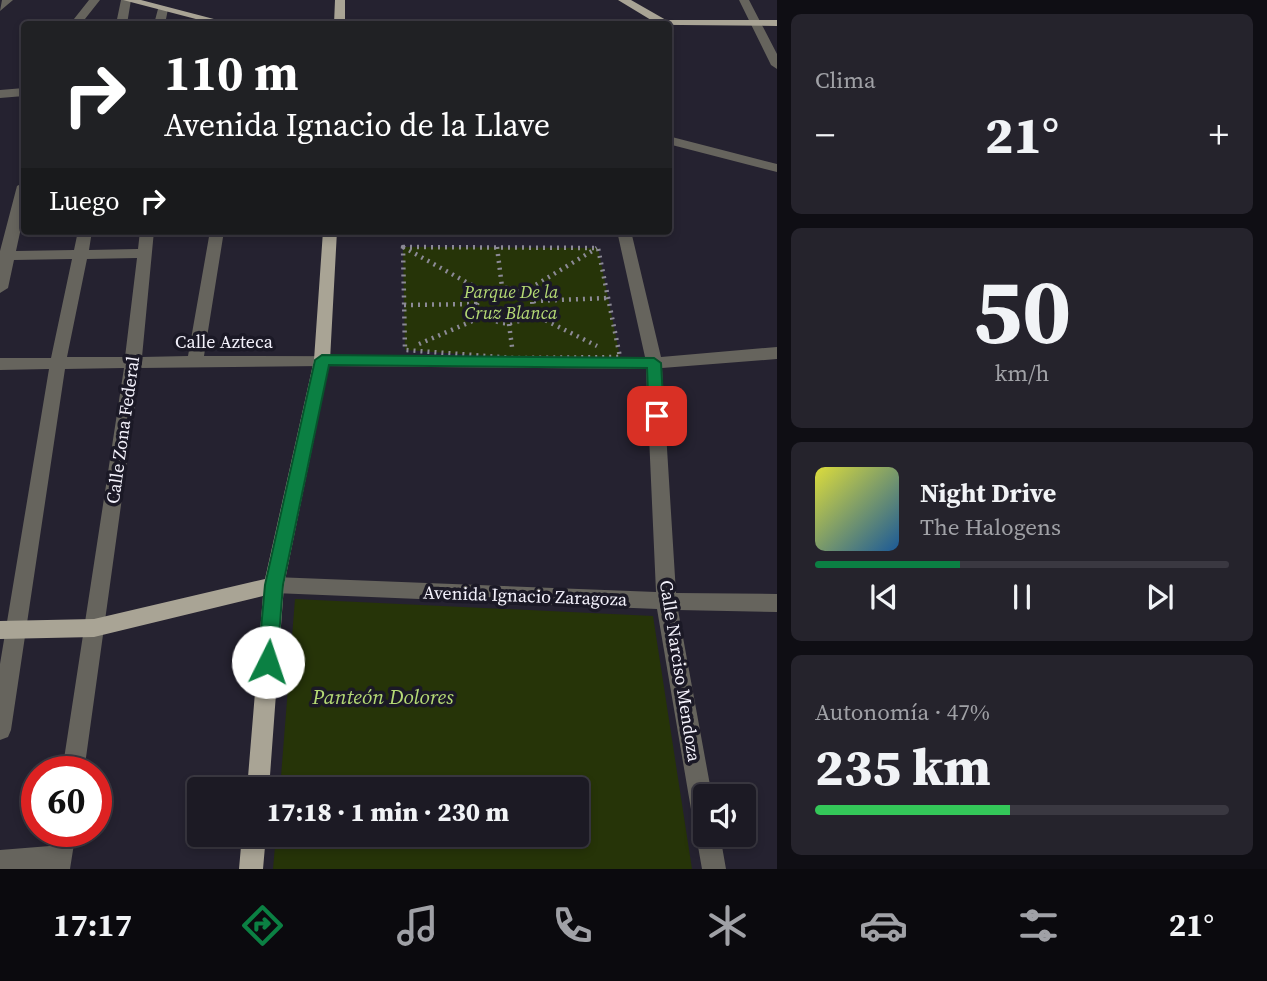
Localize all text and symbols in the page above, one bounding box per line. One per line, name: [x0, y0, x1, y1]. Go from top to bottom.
text: 110 m: [164, 39, 299, 106]
icon: right: [49, 49, 140, 140]
text: Clima: [815, 64, 876, 96]
text: 21°: [985, 99, 1059, 170]
text: Avenida Ignacio de la Llave: [164, 103, 550, 147]
text: −: [815, 109, 835, 161]
text: +: [1209, 109, 1229, 161]
icon: right: [134, 182, 172, 220]
text: Luego: [49, 183, 120, 219]
text: 50: [973, 249, 1071, 373]
park label: Parque De la Cruz Blanca: [463, 279, 559, 325]
street label: Calle Azteca: [175, 329, 274, 354]
street label: Calle Zona Federal: [100, 354, 145, 505]
text: km/h: [995, 357, 1049, 389]
pin: [627, 386, 687, 446]
icon: arrive: [638, 397, 676, 435]
text: Night Drive: [920, 475, 1056, 511]
text: The Halogens: [920, 511, 1061, 543]
street label: Calle Narciso Mendoza: [654, 578, 707, 764]
icon: previous: [865, 578, 903, 616]
icon: pause: [1003, 578, 1041, 616]
icon: next: [1141, 578, 1179, 616]
street label: Avenida Ignacio Zaragoza: [423, 579, 628, 612]
position arrow: [231, 625, 305, 699]
park label: Panteón Dolores: [311, 682, 454, 711]
text: Autonomía · 47%: [815, 696, 990, 728]
text: 235 km: [815, 731, 991, 802]
speed limit sign: 60: [21, 756, 112, 847]
map controls: [693, 784, 756, 847]
button: sound: [693, 784, 756, 847]
text: 17:18 · 1 min · 230 m: [267, 794, 509, 830]
icon: directions: [238, 901, 287, 950]
icon: music: [393, 901, 442, 950]
icon: phone: [548, 901, 597, 950]
icon: climate: [703, 901, 752, 950]
icon: car: [859, 901, 908, 950]
icon: filters: [1014, 901, 1063, 950]
text: 17:17: [53, 903, 132, 947]
text: 21°: [1169, 903, 1214, 947]

